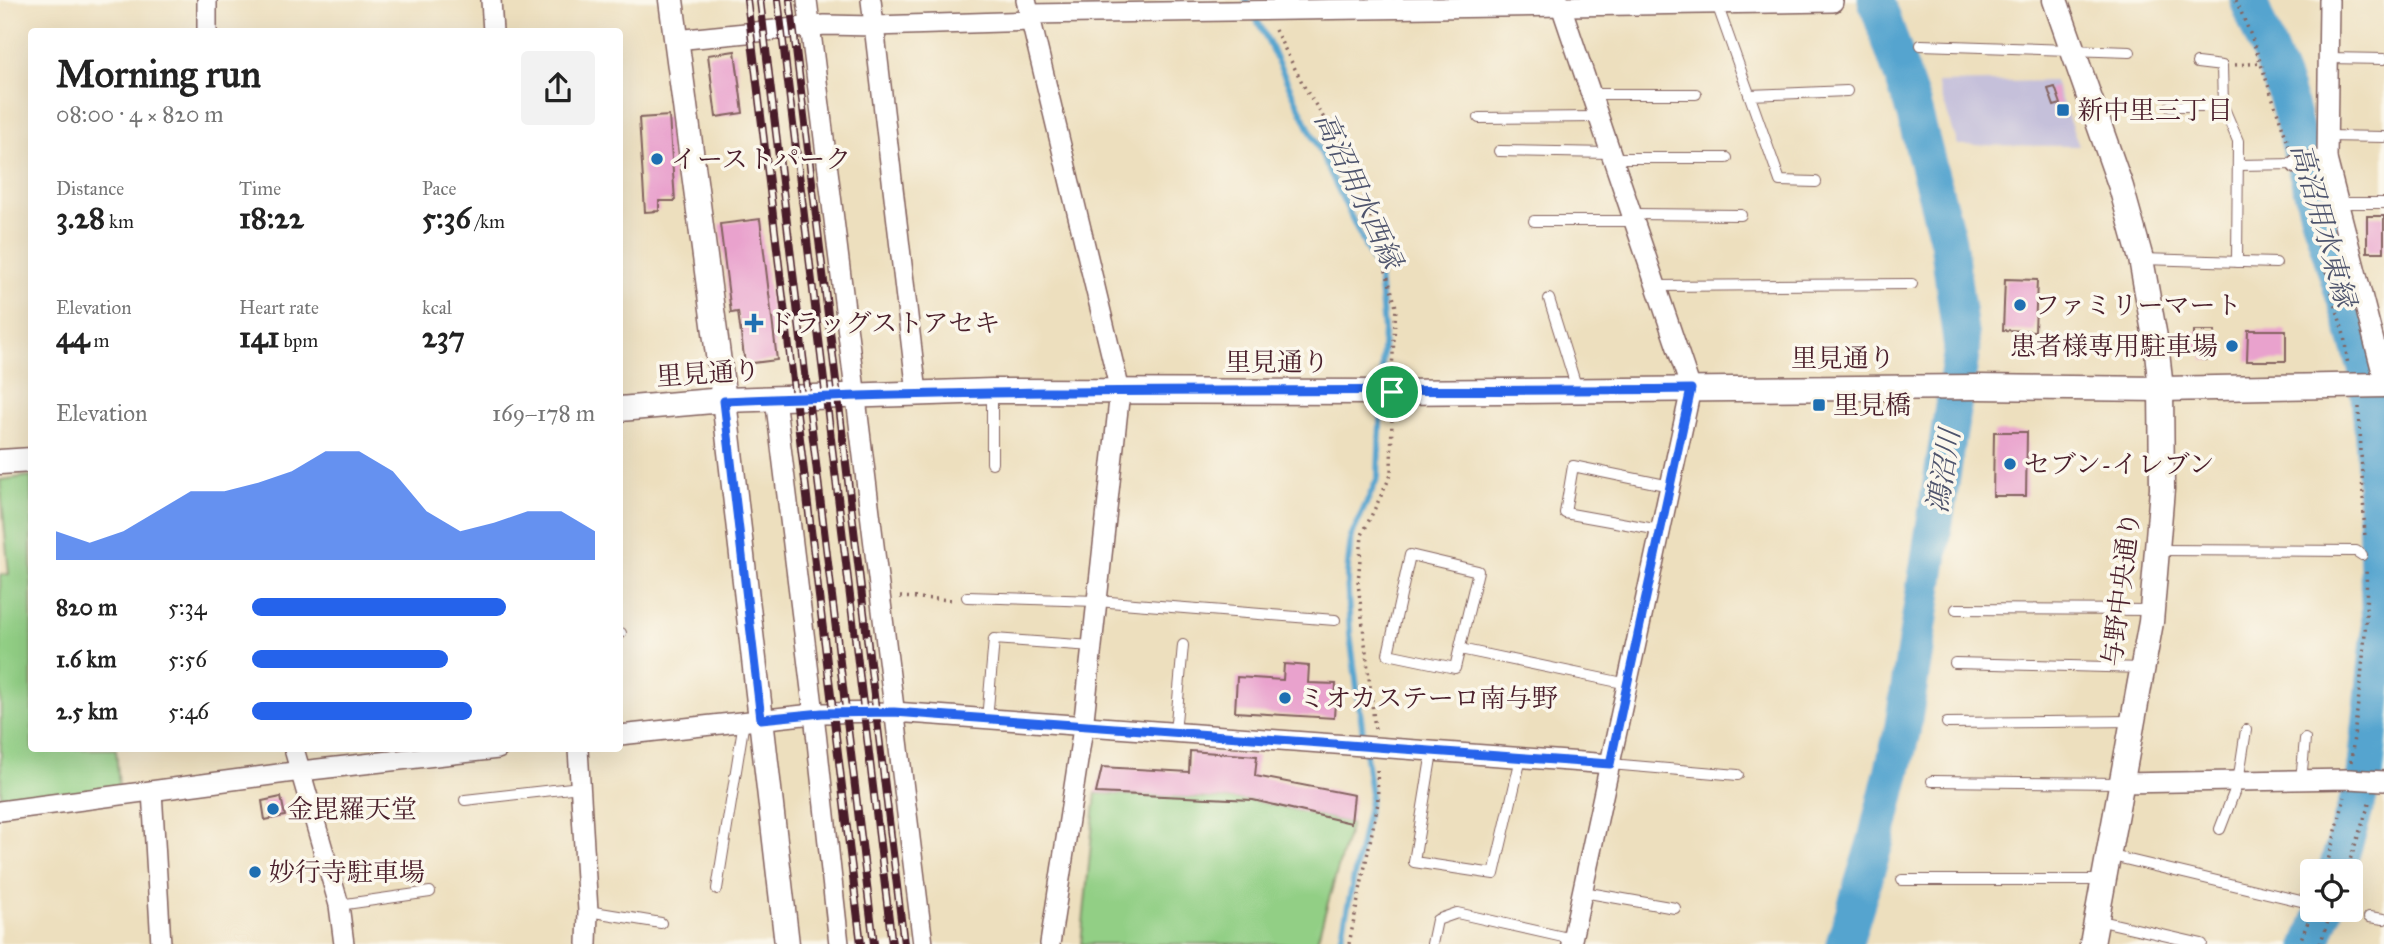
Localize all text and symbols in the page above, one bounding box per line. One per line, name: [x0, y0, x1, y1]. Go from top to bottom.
text: Morning run: [56, 51, 261, 97]
button: share: [521, 51, 595, 125]
place label: 新中里三丁目: [2077, 94, 2233, 126]
text: 08:00 · 4 × 820 m: [56, 100, 224, 128]
marker: 新中里三丁目: [2055, 102, 2071, 118]
water label: 高沼用水西縁: [1307, 107, 1411, 276]
water label: 高沼用水東縁: [2284, 140, 2364, 314]
place label: イーストパーク: [671, 143, 851, 175]
marker: イーストパーク: [649, 151, 665, 167]
text: Distance: [56, 177, 124, 200]
text: Time: [239, 177, 281, 200]
text: Pace: [422, 177, 456, 200]
text: 3.28: [56, 200, 105, 236]
text: 18:22: [239, 200, 304, 236]
text: 5:36: [422, 200, 471, 236]
text: km: [105, 210, 134, 233]
text: /km: [471, 210, 505, 233]
place label: ファミリーマート: [2034, 289, 2241, 321]
text: Elevation: [56, 296, 131, 319]
text: Heart rate: [239, 296, 319, 319]
text: kcal: [422, 296, 452, 319]
marker: ファミリーマート: [2012, 297, 2028, 313]
place label: ドラッグストアセキ: [768, 307, 1000, 339]
marker: ドラッグストアセキ: [746, 315, 762, 331]
text: 44: [56, 319, 89, 355]
text: 141: [239, 319, 279, 355]
text: 237: [422, 319, 465, 355]
text: m: [89, 329, 110, 352]
text: bpm: [279, 329, 318, 352]
place label: 患者様専用駐車場: [2010, 330, 2218, 362]
marker: 患者様専用駐車場: [2224, 338, 2240, 354]
street label: 里見通り: [1791, 342, 1895, 374]
street label: 里見通り: [1225, 346, 1329, 378]
street label: 里見通り: [655, 353, 761, 393]
pin: [1362, 362, 1422, 422]
icon: arrive: [1373, 373, 1411, 411]
place label: 里見橋: [1833, 389, 1911, 421]
marker: 里見橋: [1811, 397, 1827, 413]
text: Elevation: [56, 399, 147, 427]
text: 169–178 m: [492, 399, 595, 427]
water label: 鴻沼川: [1920, 424, 1968, 515]
place label: セブン-イレブン: [2024, 448, 2215, 480]
marker: セブン-イレブン: [2002, 456, 2018, 472]
street label: 与野中央通り: [2096, 510, 2146, 668]
text: 820 m: [56, 593, 117, 621]
text: 5:34: [168, 593, 207, 621]
text: 1.6 km: [56, 645, 117, 673]
text: 5:56: [168, 645, 207, 673]
place label: ミオカステーロ南与野: [1299, 682, 1558, 714]
marker: ミオカステーロ南与野: [1277, 690, 1293, 706]
text: 2.5 km: [56, 697, 118, 725]
text: 5:46: [168, 697, 209, 725]
place label: 金毘羅天堂: [287, 793, 417, 825]
marker: 金毘羅天堂: [265, 801, 281, 817]
place label: 妙行寺駐車場: [269, 856, 425, 888]
map controls: [2300, 859, 2363, 922]
button: locate: [2300, 859, 2363, 922]
marker: 妙行寺駐車場: [247, 864, 263, 880]

